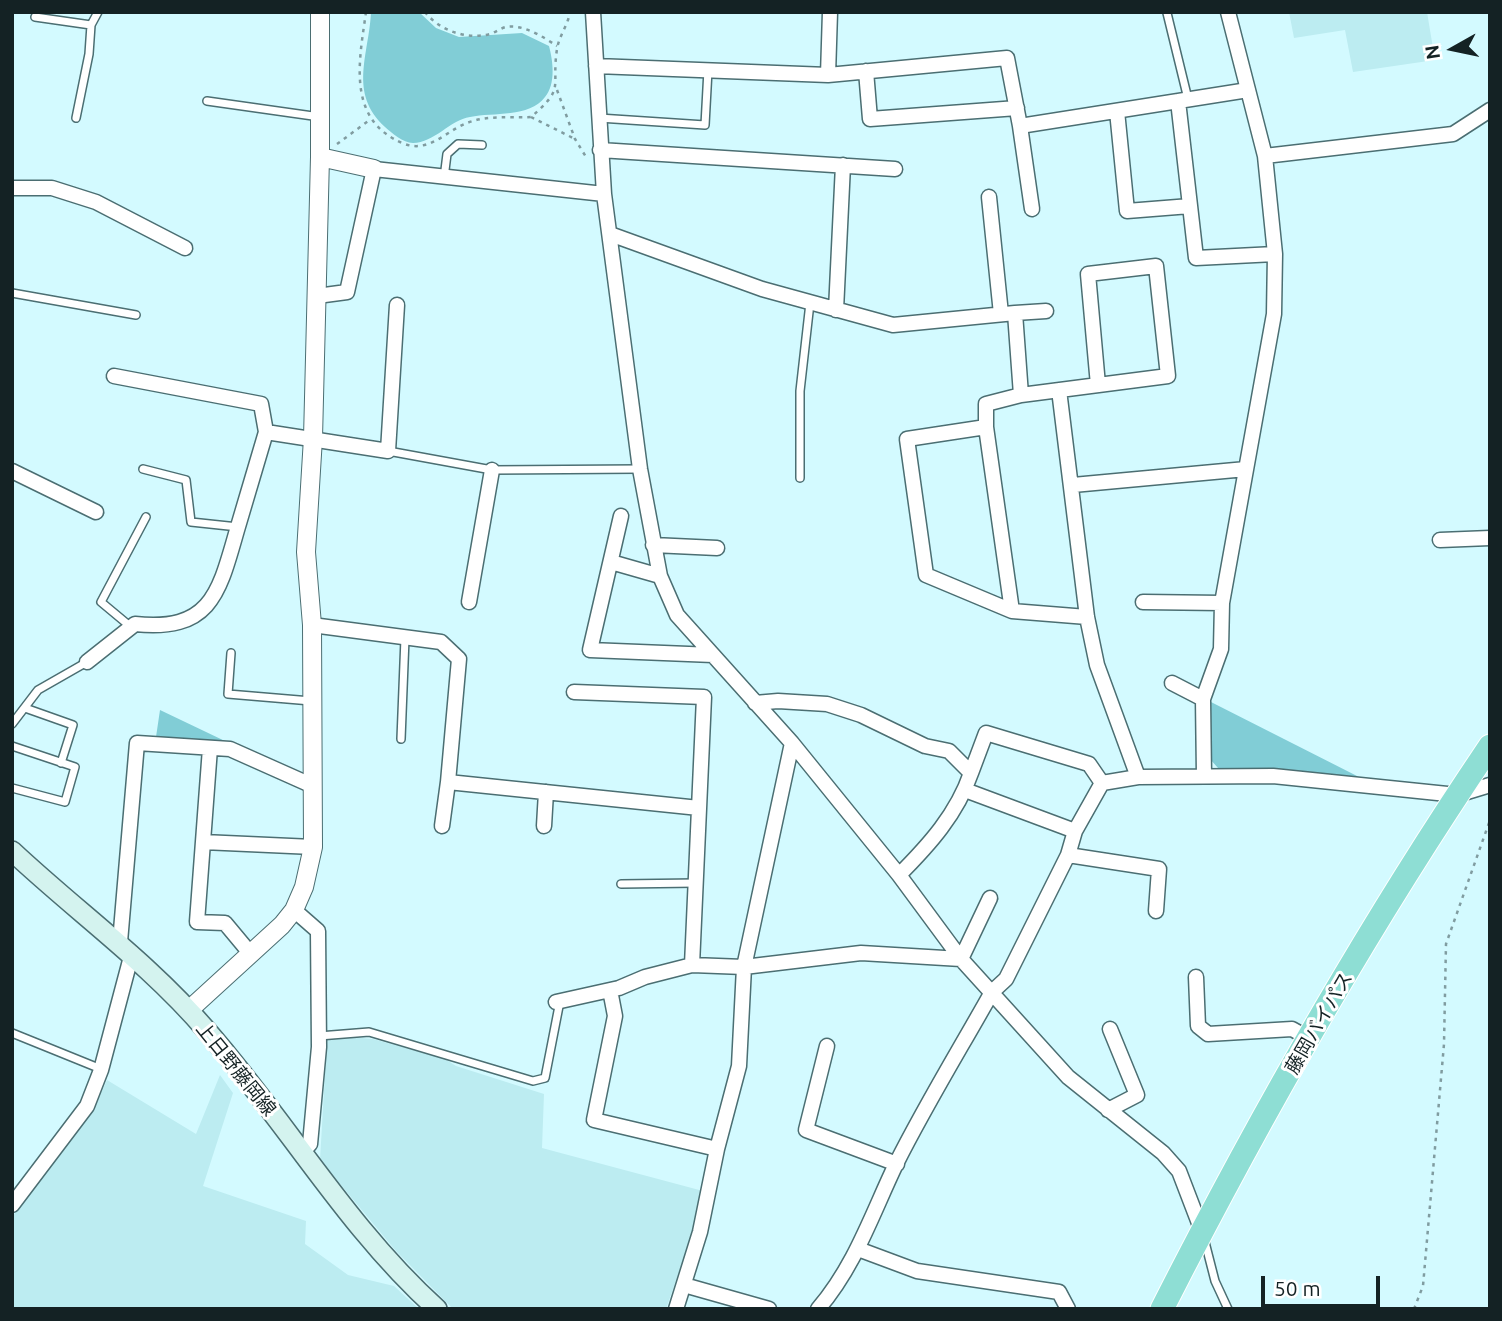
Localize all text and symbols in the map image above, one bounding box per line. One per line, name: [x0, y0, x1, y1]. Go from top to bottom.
north arrow: [1418, 14, 1488, 84]
text: N: [1420, 44, 1444, 61]
street label: 藤岡バイパス: [1281, 968, 1357, 1078]
street label: 上日野藤岡線: [191, 1018, 281, 1120]
scale bar: [1264, 1262, 1383, 1306]
text: 50 m: [1274, 1276, 1321, 1300]

